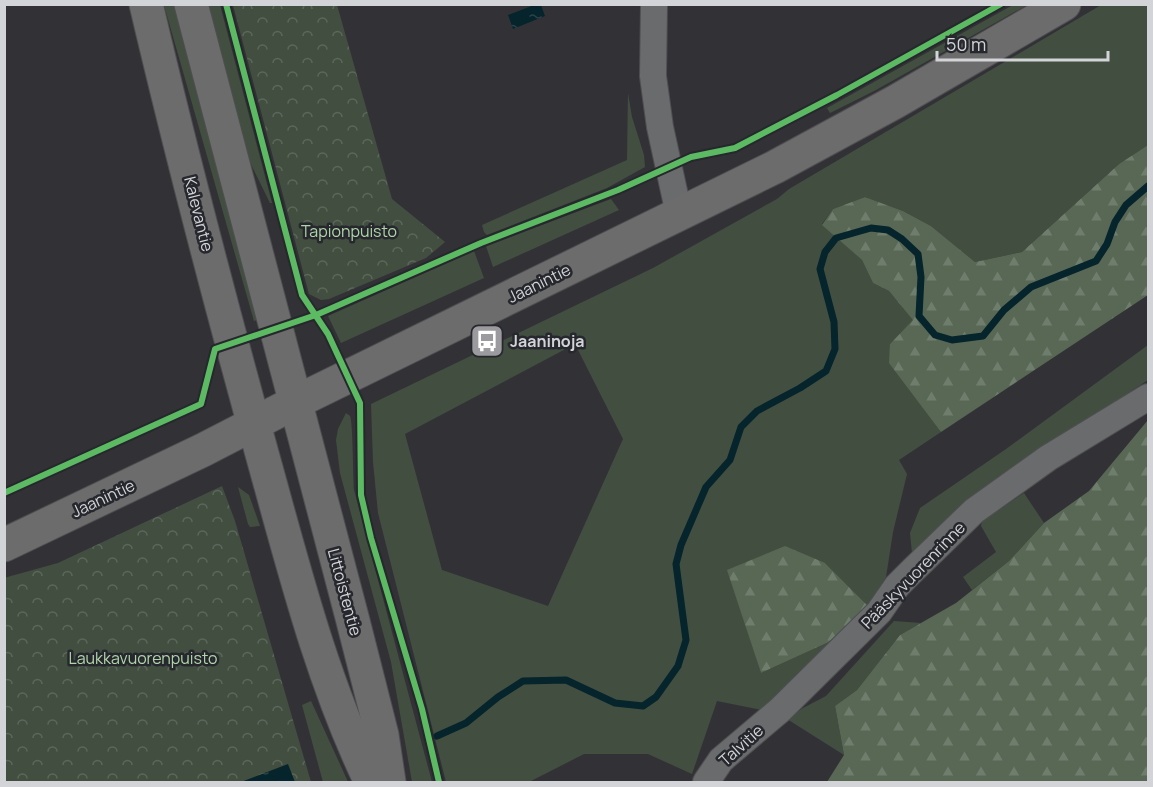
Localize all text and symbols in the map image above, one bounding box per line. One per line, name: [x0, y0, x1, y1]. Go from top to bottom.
scale bar: [937, 24, 1108, 62]
text: 50 m: [946, 32, 986, 56]
street label: Kalevantie: [179, 174, 219, 254]
park label: Tapionpuisto: [301, 220, 397, 242]
street label: Jaanintie: [504, 258, 574, 308]
bus stop icon: Jaaninoja: [469, 323, 505, 359]
place label: Jaaninoja: [510, 330, 585, 352]
street label: Jaanintie: [68, 474, 138, 522]
street label: Pääskyvuorenrinne: [856, 517, 970, 633]
street label: Littoistentie: [323, 546, 367, 638]
park label: Laukkavuorenpuisto: [69, 647, 217, 669]
street label: Talvitie: [714, 719, 768, 771]

